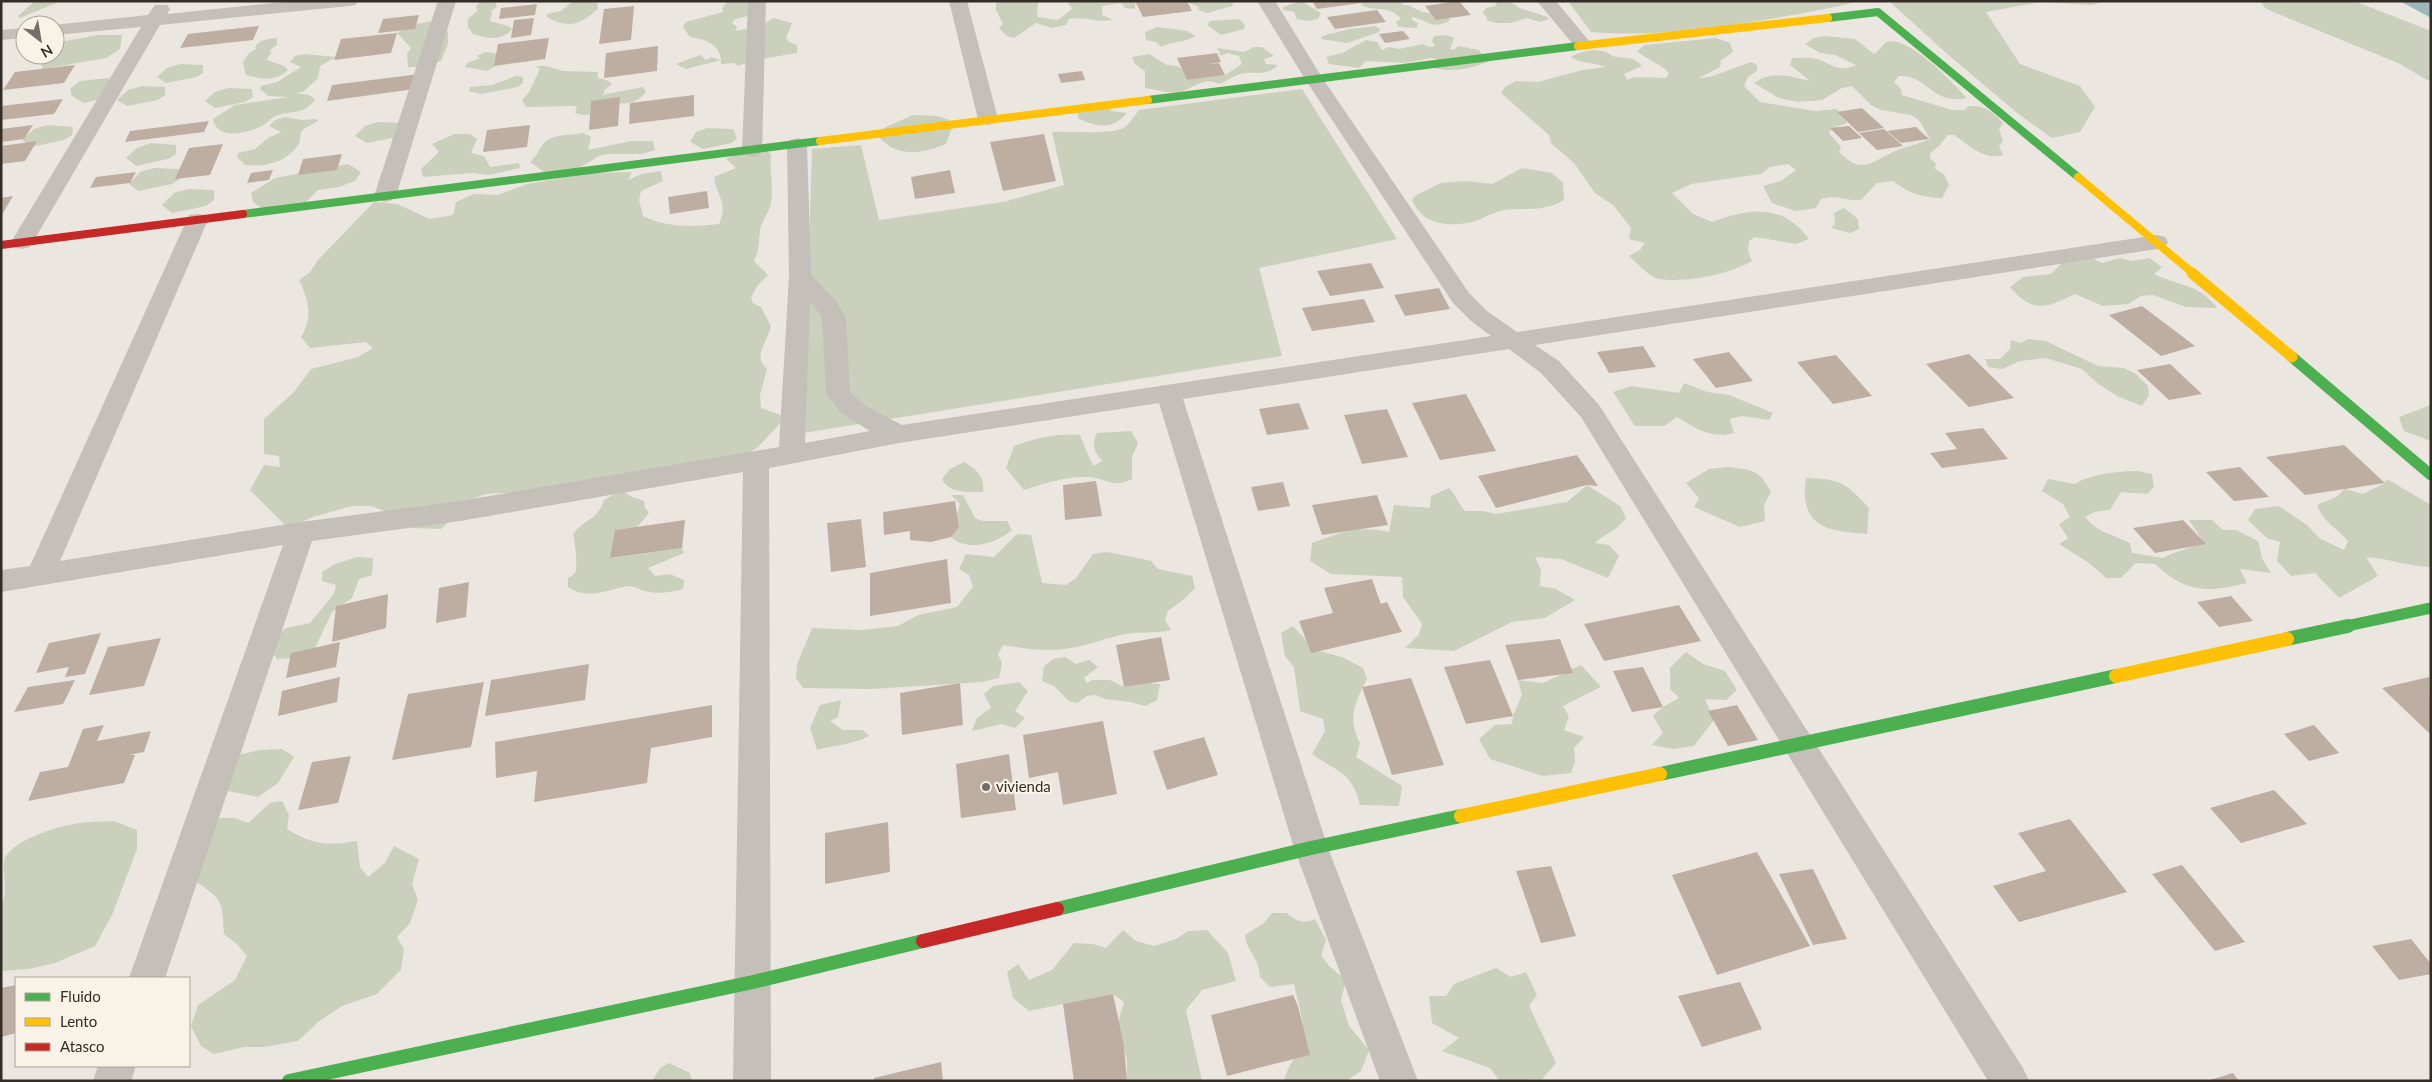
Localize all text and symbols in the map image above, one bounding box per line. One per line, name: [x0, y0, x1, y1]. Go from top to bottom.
north arrow: [15, 15, 65, 65]
text: N: [38, 42, 56, 62]
place label: vivienda: [996, 777, 1051, 795]
marker: vivienda: [980, 781, 992, 793]
legend: [15, 977, 190, 1067]
text: Fluido: [60, 987, 101, 1005]
text: Lento: [60, 1012, 97, 1030]
text: Atasco: [60, 1037, 105, 1055]

